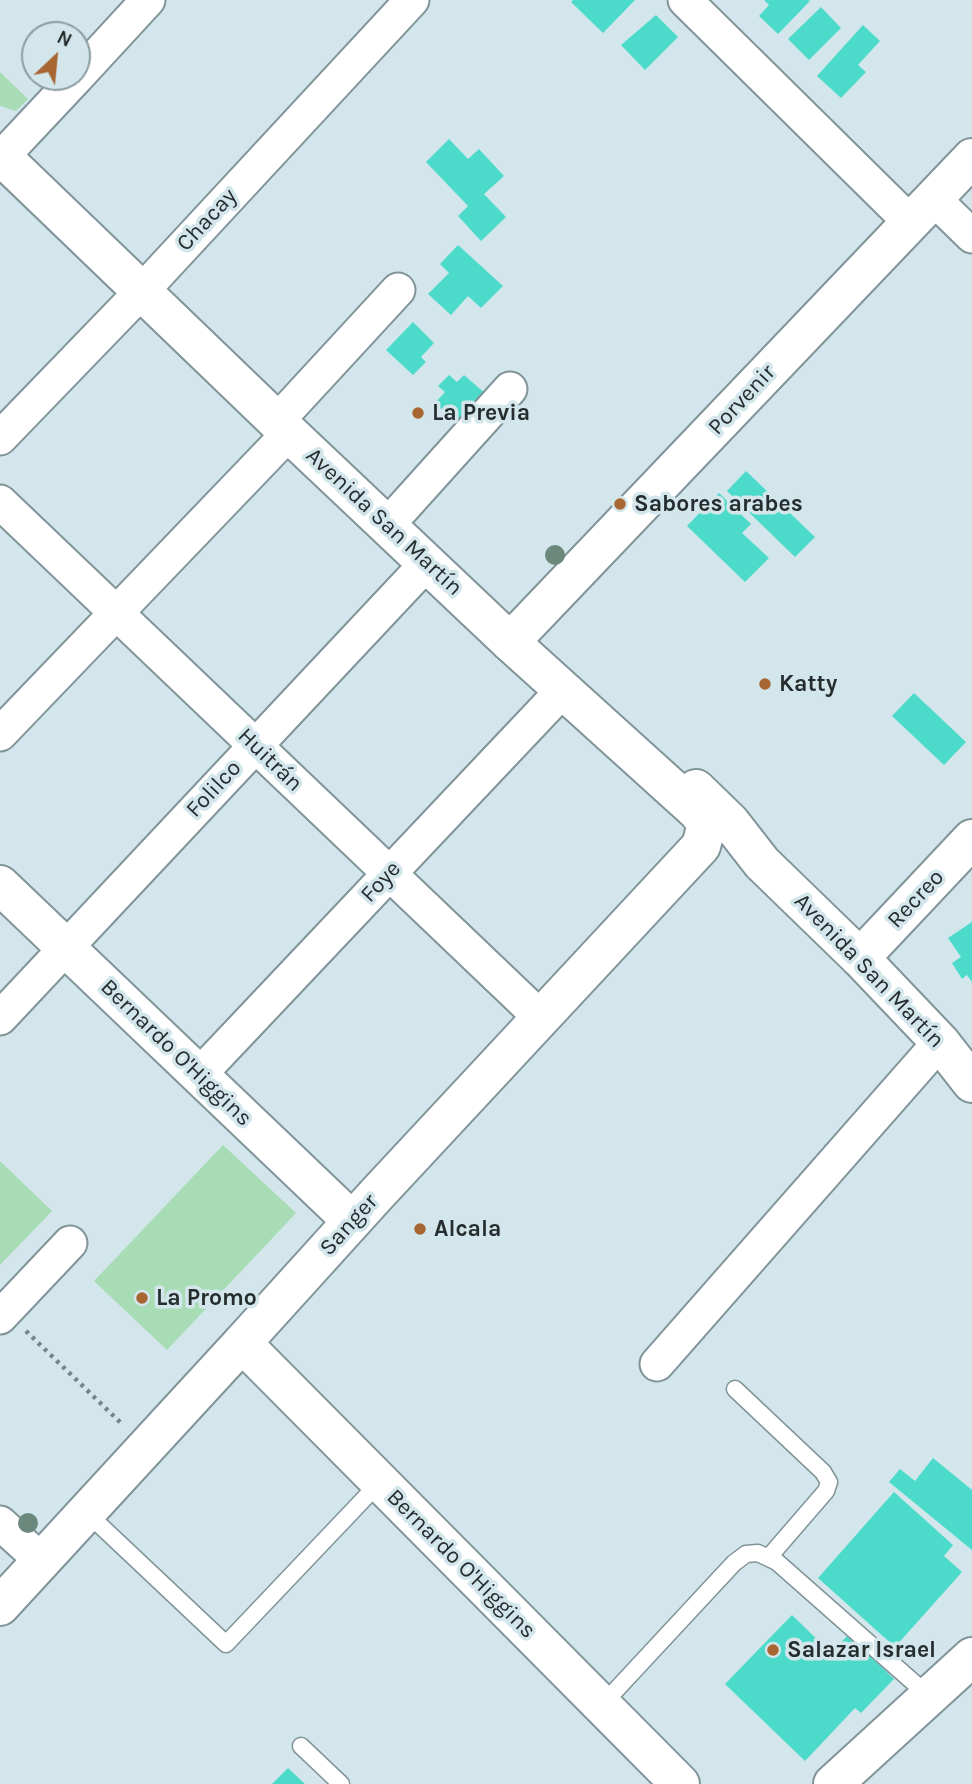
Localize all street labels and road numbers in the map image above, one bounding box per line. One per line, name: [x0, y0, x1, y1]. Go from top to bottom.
street label: Chacay: [171, 183, 243, 257]
street label: Porvenir: [703, 359, 781, 441]
street label: Avenida San Martín: [300, 442, 468, 602]
street label: Huitrán: [232, 722, 308, 798]
street label: Folilco: [181, 755, 247, 823]
street label: Foye: [355, 856, 407, 908]
street label: Recreo: [882, 864, 950, 934]
street label: Avenida San Martín: [788, 888, 950, 1054]
street label: Bernardo O'Higgins: [95, 974, 257, 1132]
street label: Sanger: [314, 1188, 384, 1262]
street label: Bernardo O'Higgins: [381, 1484, 541, 1644]

